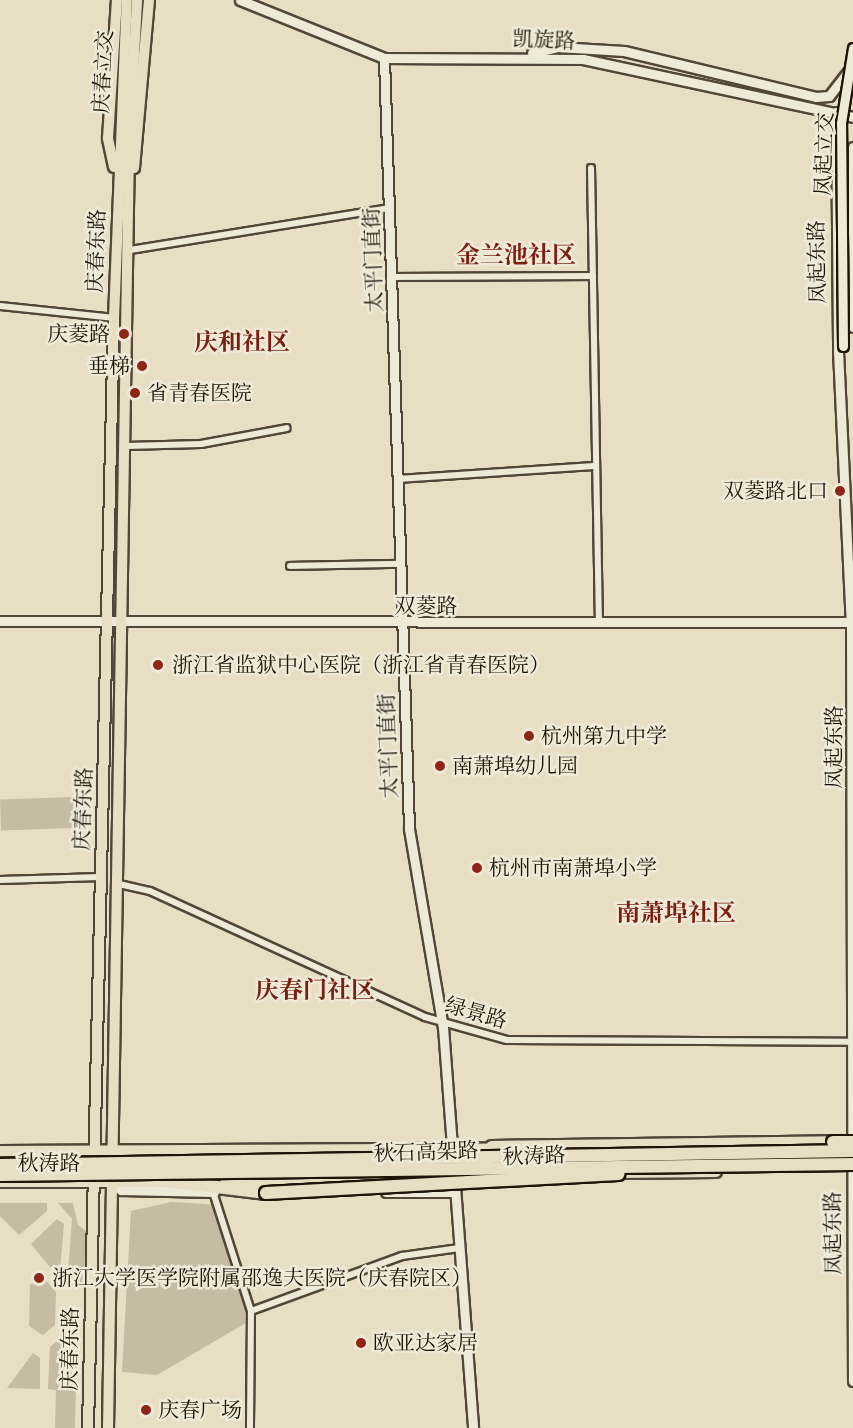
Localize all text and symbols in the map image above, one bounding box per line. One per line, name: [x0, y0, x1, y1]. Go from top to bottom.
street label: 凯旋路: [512, 26, 576, 54]
street label: 庆春立交: [88, 29, 118, 115]
street label: 凤起立交: [810, 112, 838, 196]
street label: 太平门直街: [359, 207, 387, 313]
street label: 庆春东路: [82, 209, 110, 293]
street label: 凤起东路: [804, 220, 830, 304]
district label: 金兰池社区: [456, 242, 576, 270]
place label: 庆菱路: [47, 321, 110, 347]
marker: 庆菱路: [115, 325, 133, 343]
district label: 庆和社区: [194, 329, 290, 357]
place label: 垂梯: [88, 353, 130, 379]
marker: 垂梯: [135, 359, 149, 373]
place label: 省青春医院: [147, 380, 252, 406]
marker: 省青春医院: [128, 386, 142, 400]
place label: 双菱路北口: [723, 478, 828, 504]
marker: 双菱路北口: [833, 484, 847, 498]
street label: 双菱路: [395, 593, 457, 619]
place label: 浙江省监狱中心医院（浙江省青春医院）: [172, 652, 550, 678]
marker: 浙江省监狱中心医院（浙江省青春医院）: [149, 656, 167, 674]
street label: 太平门直街: [374, 693, 402, 799]
street label: 凤起东路: [821, 705, 847, 789]
place label: 杭州第九中学: [541, 723, 667, 749]
marker: 杭州第九中学: [522, 729, 536, 743]
place label: 南萧埠幼儿园: [452, 753, 578, 779]
marker: 南萧埠幼儿园: [433, 759, 447, 773]
street label: 庆春东路: [69, 767, 97, 851]
place label: 杭州市南萧埠小学: [489, 855, 657, 881]
marker: 杭州市南萧埠小学: [470, 861, 484, 875]
district label: 南萧埠社区: [616, 900, 736, 928]
district label: 庆春门社区: [255, 977, 375, 1005]
street label: 绿景路: [442, 992, 510, 1034]
street label: 秋石高架路: [373, 1138, 479, 1166]
street label: 秋涛路: [502, 1142, 566, 1170]
street label: 秋涛路: [18, 1150, 80, 1176]
street label: 凤起东路: [820, 1191, 846, 1275]
place label: 浙江大学医学院附属邵逸夫医院（庆春院区）: [52, 1265, 472, 1291]
marker: 浙江大学医学院附属邵逸夫医院（庆春院区）: [30, 1269, 48, 1287]
street label: 庆春东路: [57, 1307, 83, 1391]
place label: 欧亚达家居: [373, 1330, 478, 1356]
marker: 欧亚达家居: [354, 1336, 368, 1350]
place label: 庆春广场: [158, 1397, 242, 1423]
marker: 庆春广场: [139, 1403, 153, 1417]

